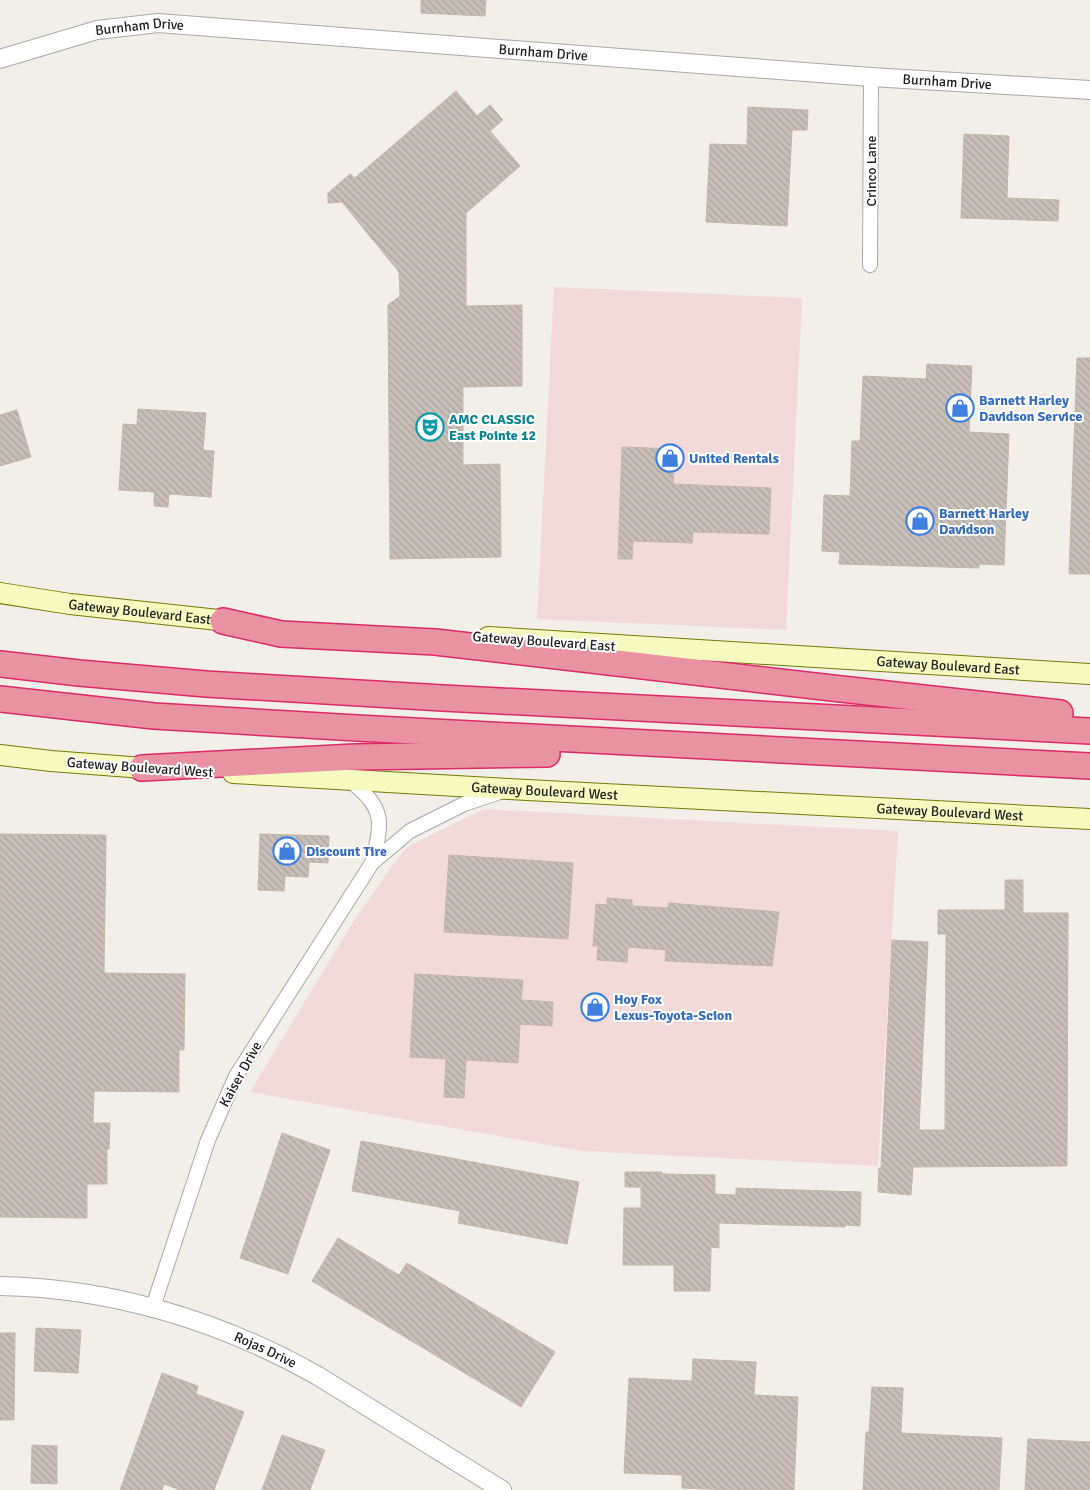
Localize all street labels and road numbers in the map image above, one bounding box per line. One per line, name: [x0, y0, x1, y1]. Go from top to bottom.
street label: Burnham Drive: [94, 15, 185, 39]
street label: Burnham Drive: [498, 41, 588, 65]
street label: Burnham Drive: [902, 71, 992, 93]
street label: Crinco Lane: [863, 135, 880, 207]
street label: Gateway Boulevard East: [67, 596, 212, 628]
street label: Gateway Boulevard East: [472, 628, 616, 655]
street label: Gateway Boulevard East: [876, 653, 1020, 679]
street label: Gateway Boulevard West: [66, 754, 214, 781]
street label: Gateway Boulevard West: [471, 779, 618, 804]
street label: Gateway Boulevard West: [876, 800, 1024, 825]
street label: Kaiser Drive: [216, 1039, 265, 1110]
street label: Rojas Drive: [231, 1328, 299, 1372]

